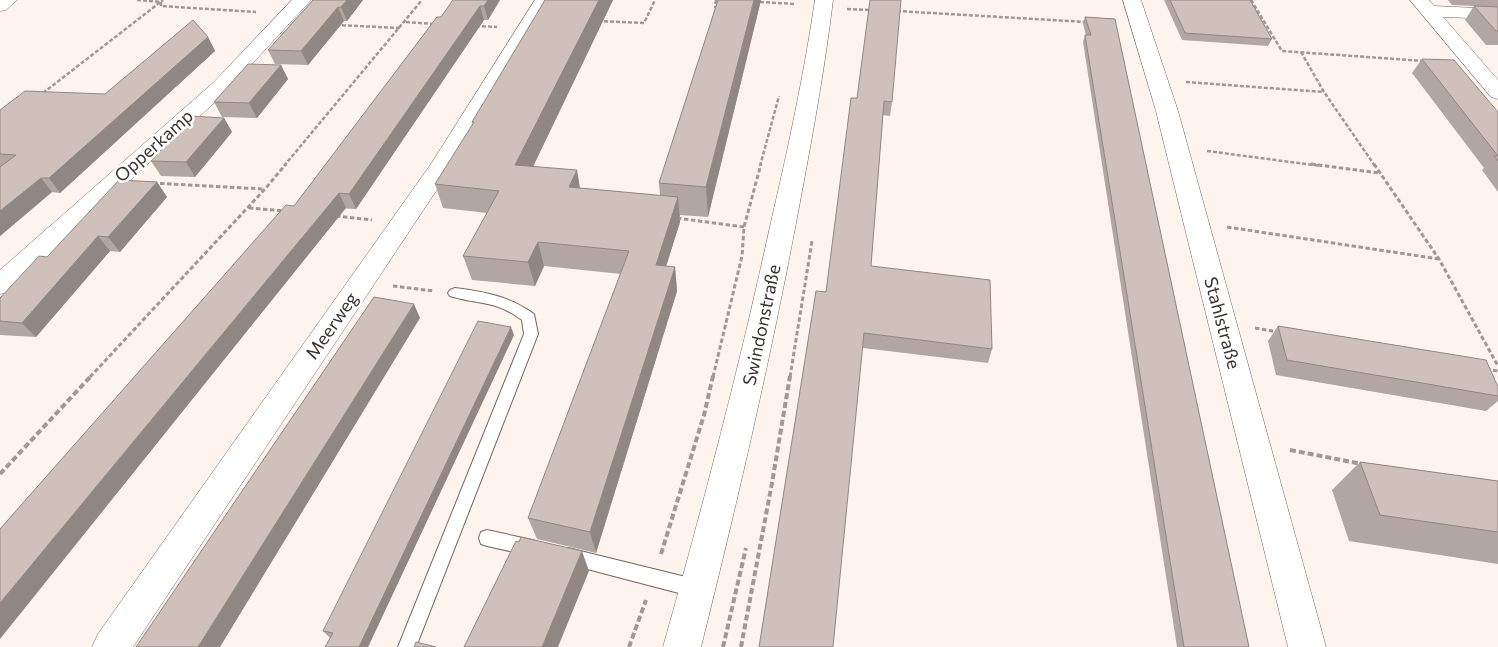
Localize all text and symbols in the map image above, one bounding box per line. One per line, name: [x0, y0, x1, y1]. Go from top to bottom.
street label: Opperkamp: [109, 104, 197, 186]
street label: Swindonstraße: [737, 262, 785, 387]
street label: Stahlstraße: [1200, 274, 1246, 371]
street label: Meerweg: [300, 288, 362, 363]

